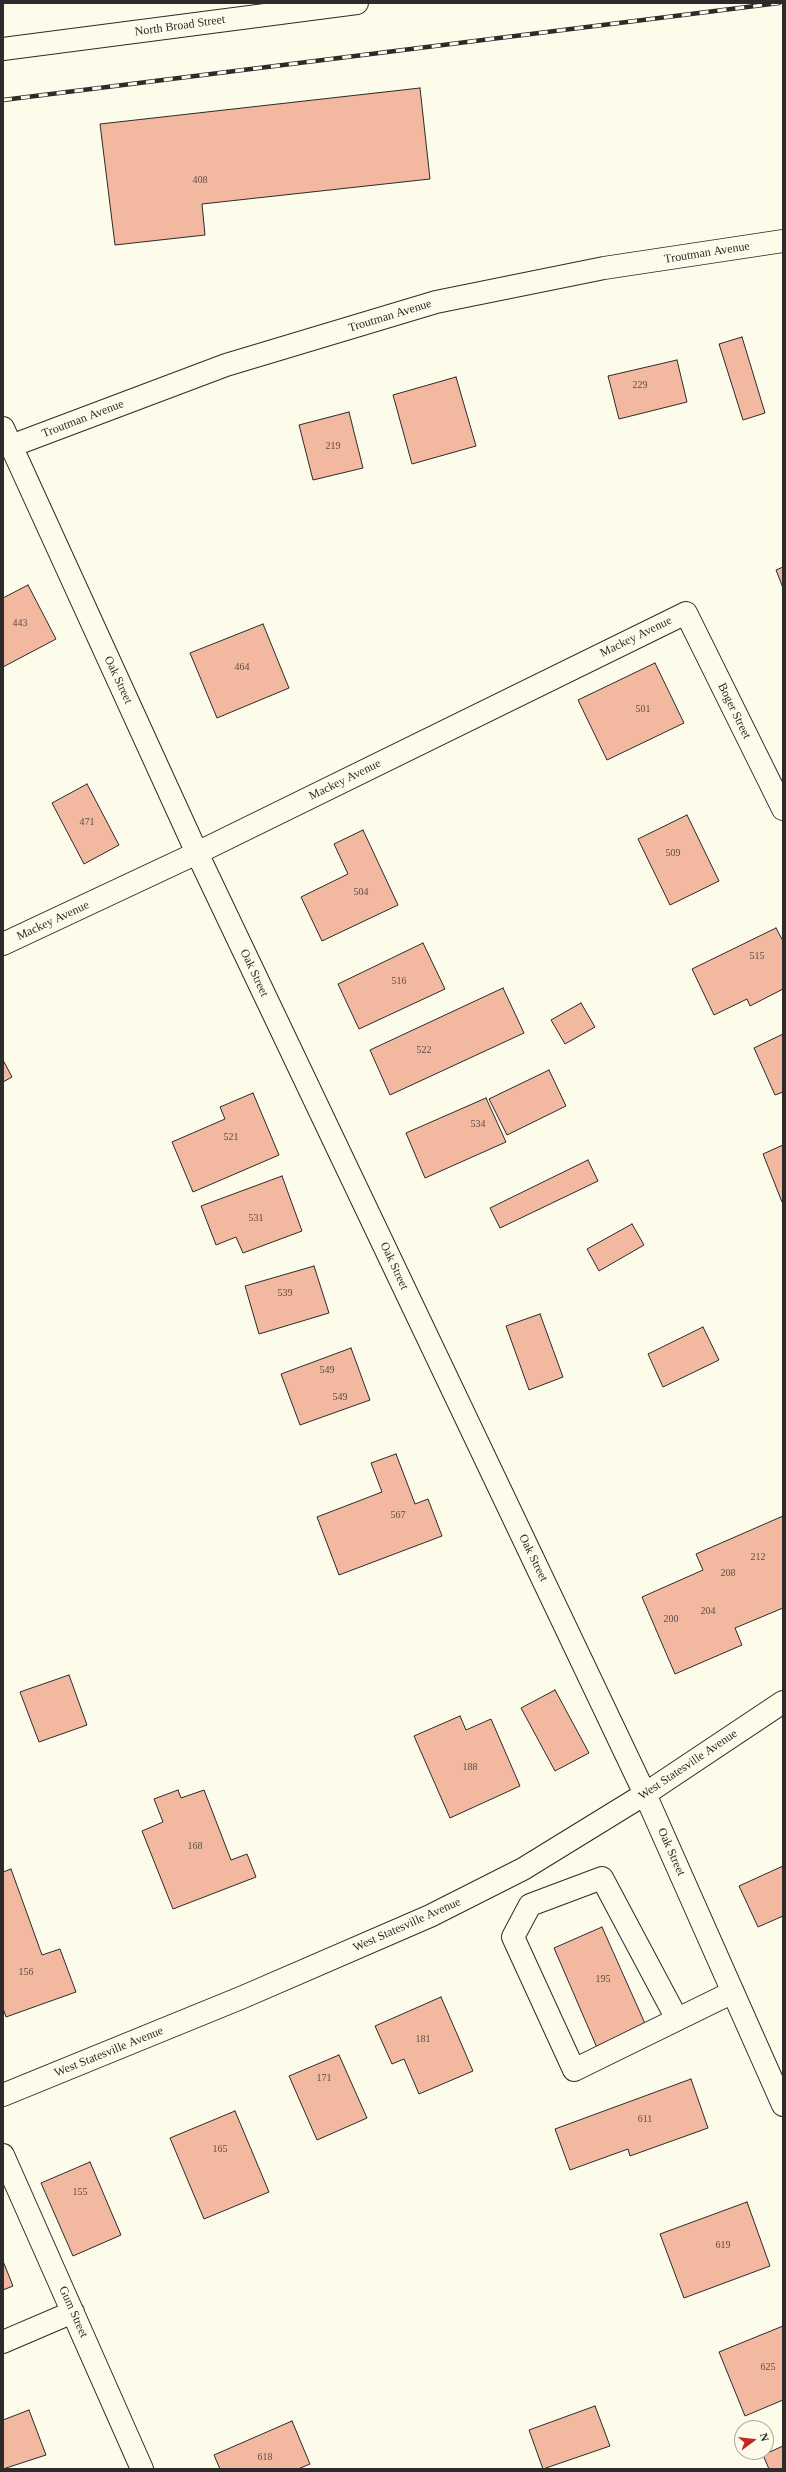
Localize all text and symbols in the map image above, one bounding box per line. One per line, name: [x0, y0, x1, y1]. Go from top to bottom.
street label: North Broad Street: [134, 13, 226, 39]
house number: 408: [192, 174, 208, 186]
street label: Troutman Avenue: [663, 239, 751, 267]
street label: Troutman Avenue: [347, 296, 433, 336]
house number: 229: [632, 379, 648, 391]
street label: Troutman Avenue: [40, 397, 126, 441]
house number: 219: [326, 440, 340, 452]
street label: Mackey Avenue: [598, 613, 674, 661]
house number: 443: [12, 617, 28, 629]
street label: Oak Street: [101, 654, 135, 706]
house number: 464: [234, 661, 250, 673]
street label: Boger Street: [714, 681, 754, 741]
house number: 501: [636, 703, 650, 715]
street label: Mackey Avenue: [307, 756, 383, 804]
house number: 471: [80, 816, 94, 828]
house number: 509: [666, 847, 680, 859]
house number: 504: [354, 886, 368, 898]
street label: Mackey Avenue: [15, 898, 91, 944]
street label: Oak Street: [237, 947, 271, 999]
house number: 515: [750, 950, 764, 962]
house number: 516: [392, 975, 406, 987]
house number: 522: [416, 1044, 432, 1056]
house number: 534: [470, 1118, 486, 1130]
house number: 521: [224, 1131, 238, 1143]
house number: 531: [248, 1212, 264, 1224]
street label: Oak Street: [377, 1240, 411, 1292]
house number: 539: [278, 1287, 292, 1299]
house number: 549: [320, 1364, 334, 1376]
house number: 549: [332, 1391, 348, 1403]
house number: 567: [390, 1509, 406, 1521]
street label: Oak Street: [515, 1532, 551, 1584]
house number: 212: [750, 1551, 766, 1563]
house number: 208: [720, 1567, 736, 1579]
house number: 204: [700, 1605, 716, 1617]
house number: 200: [664, 1613, 678, 1625]
street label: West Statesville Avenue: [636, 1727, 740, 1803]
house number: 188: [462, 1761, 478, 1773]
street label: Oak Street: [654, 1826, 688, 1878]
house number: 168: [188, 1840, 202, 1852]
street label: West Statesville Avenue: [351, 1895, 463, 1955]
house number: 156: [18, 1966, 34, 1978]
house number: 195: [596, 1973, 610, 1985]
street label: West Statesville Avenue: [52, 2024, 166, 2080]
house number: 181: [416, 2033, 430, 2045]
house number: 171: [316, 2072, 332, 2084]
house number: 611: [638, 2113, 652, 2125]
house number: 165: [212, 2143, 228, 2155]
house number: 155: [72, 2186, 88, 2198]
house number: 619: [716, 2239, 730, 2251]
street label: Gum Street: [55, 2284, 91, 2340]
house number: 625: [760, 2361, 776, 2373]
north arrow: [734, 2420, 774, 2460]
text: N: [758, 2432, 771, 2443]
house number: 618: [258, 2451, 272, 2463]

